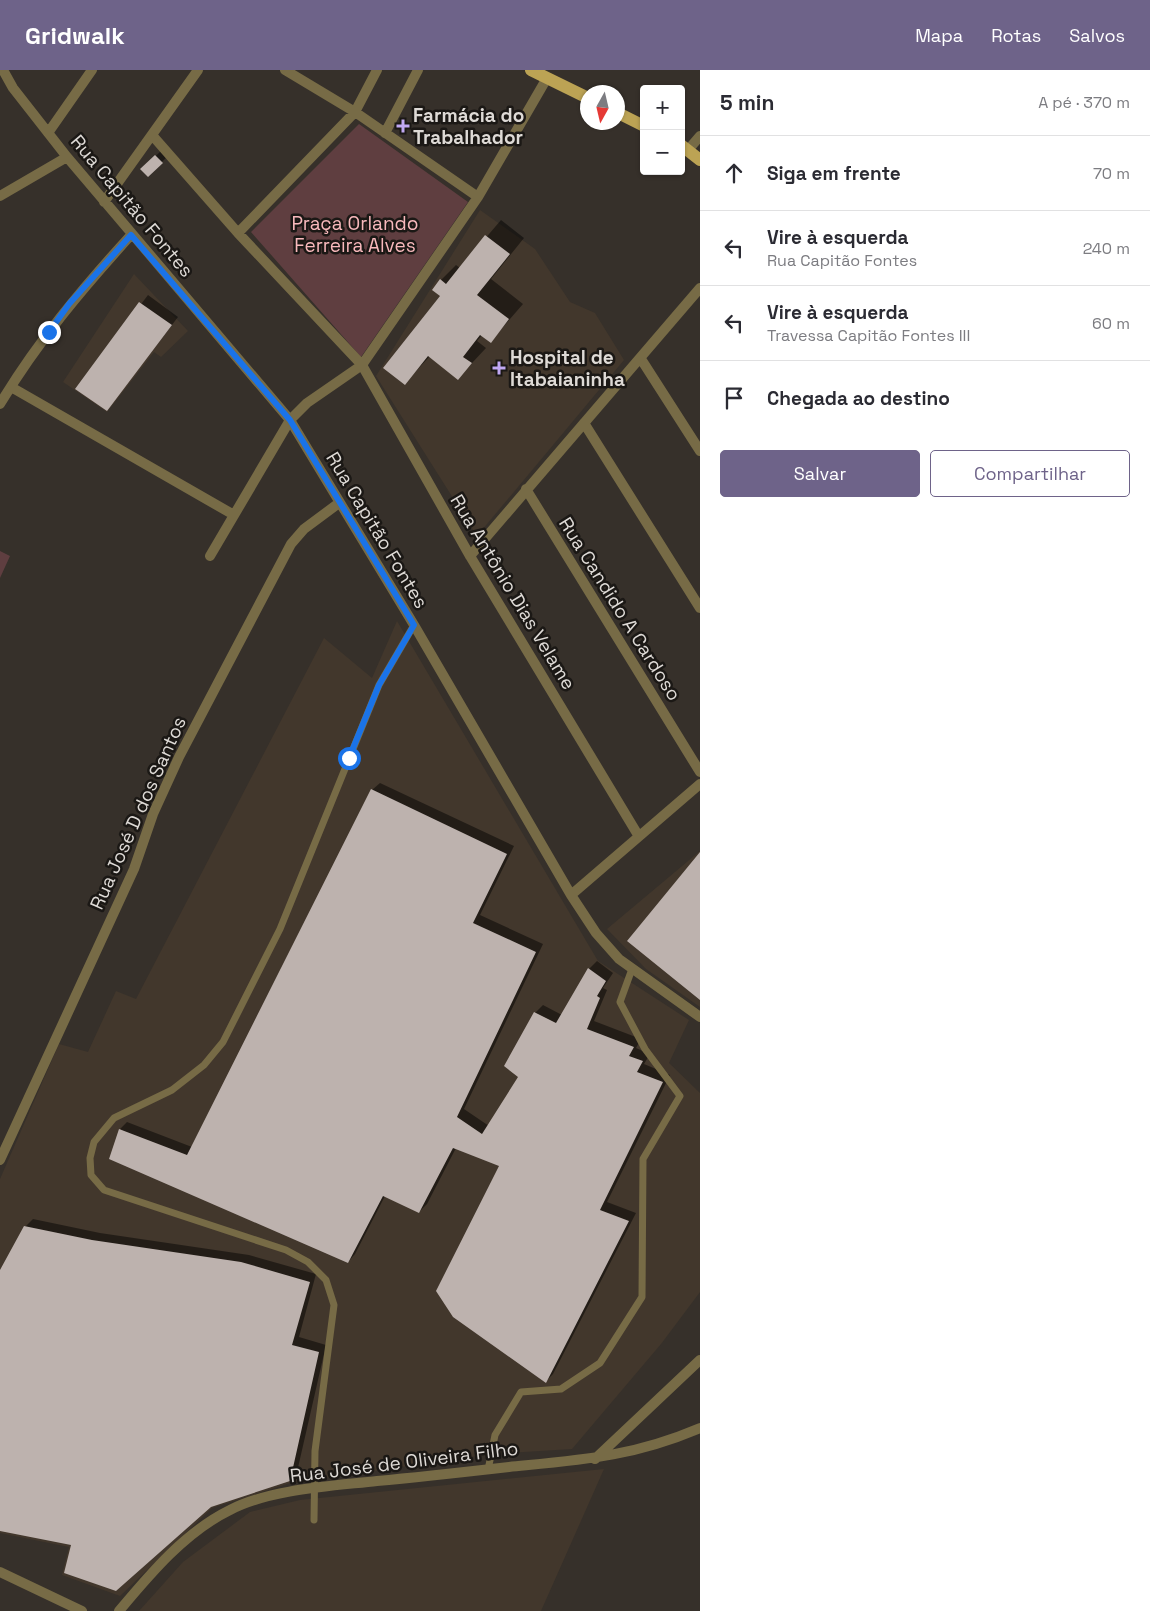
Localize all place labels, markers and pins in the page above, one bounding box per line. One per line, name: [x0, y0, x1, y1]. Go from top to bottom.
place label: Farmácia do Trabalhador: [413, 103, 524, 150]
marker: Farmácia do Trabalhador: [397, 120, 409, 132]
place label: Hospital de Itabaianinha: [510, 345, 625, 392]
marker: Hospital de Itabaianinha: [492, 361, 506, 375]

